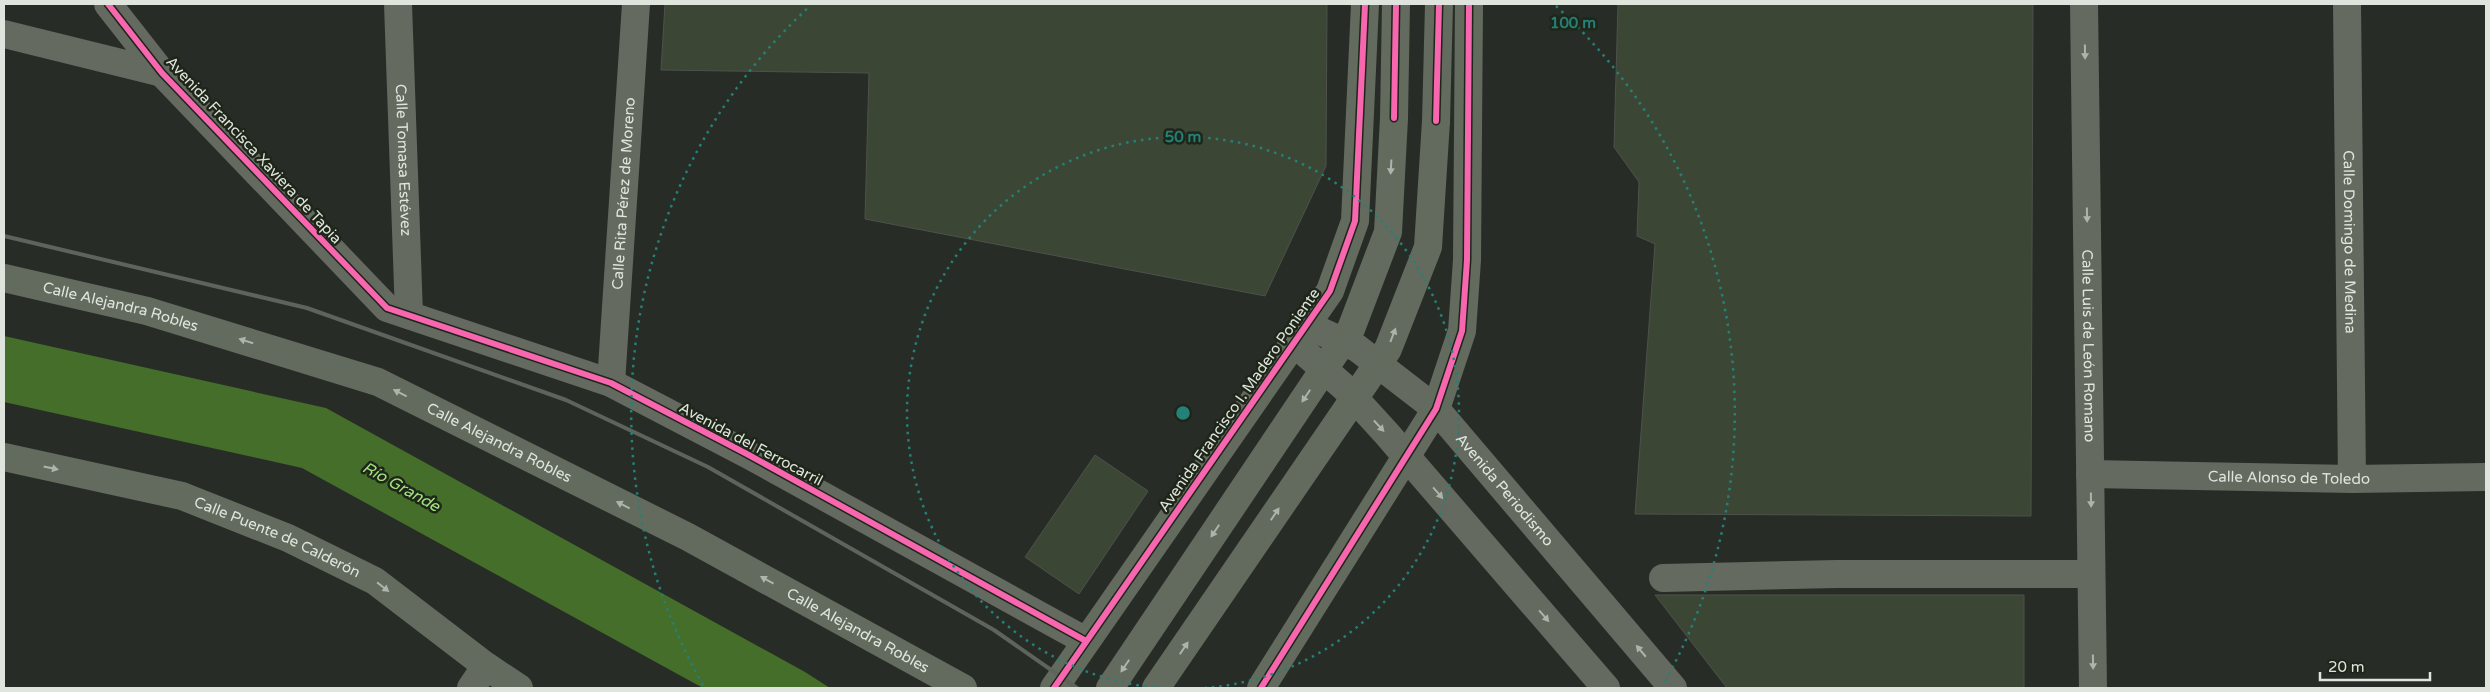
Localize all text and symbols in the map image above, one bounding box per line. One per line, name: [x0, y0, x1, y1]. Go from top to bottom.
text: 100 m: [1550, 14, 1596, 32]
one-way arrow: [2081, 45, 2089, 61]
street label: Avenida Francisca Xaviera de Tapia: [162, 53, 346, 247]
street label: Calle Tomasa Estévez: [392, 83, 415, 236]
street label: Calle Rita Pérez de Moreno: [608, 97, 639, 290]
text: 50 m: [1165, 128, 1201, 146]
street label: Calle Domingo de Medina: [2340, 150, 2359, 334]
one-way arrow: [1387, 159, 1395, 175]
one-way arrow: [2083, 207, 2091, 223]
street label: Calle Luis de León Romano: [2078, 249, 2099, 443]
street label: Calle Alejandra Robles: [41, 278, 200, 335]
street label: Avenida Francisco I. Madero Poniente: [1155, 285, 1323, 515]
one-way arrow: [1390, 327, 1398, 342]
one-way arrow: [238, 337, 253, 345]
one-way arrow: [393, 389, 407, 397]
one-way arrow: [1301, 389, 1311, 403]
street label: Avenida del Ferrocarril: [676, 398, 826, 490]
street label: Calle Alejandra Robles: [424, 399, 575, 486]
centre of rings: [1174, 404, 1192, 422]
one-way arrow: [1373, 419, 1385, 431]
street label: Avenida Periodismo: [1452, 430, 1558, 550]
water label: Río Grande: [359, 458, 444, 517]
one-way arrow: [44, 464, 60, 472]
street label: Calle Alonso de Toledo: [2208, 467, 2370, 488]
one-way arrow: [1432, 486, 1443, 499]
one-way arrow: [2087, 492, 2095, 508]
street label: Calle Puente de Calderón: [192, 493, 363, 581]
one-way arrow: [616, 501, 631, 509]
one-way arrow: [1270, 507, 1280, 521]
one-way arrow: [1210, 525, 1220, 538]
one-way arrow: [761, 576, 774, 585]
one-way arrow: [376, 582, 390, 592]
street label: Calle Alejandra Robles: [784, 584, 932, 677]
one-way arrow: [1538, 609, 1549, 622]
one-way arrow: [1179, 641, 1189, 655]
one-way arrow: [1636, 645, 1647, 657]
scale bar: [2320, 650, 2430, 682]
one-way arrow: [2089, 655, 2097, 671]
text: 20 m: [2328, 658, 2365, 676]
one-way arrow: [1120, 660, 1130, 673]

